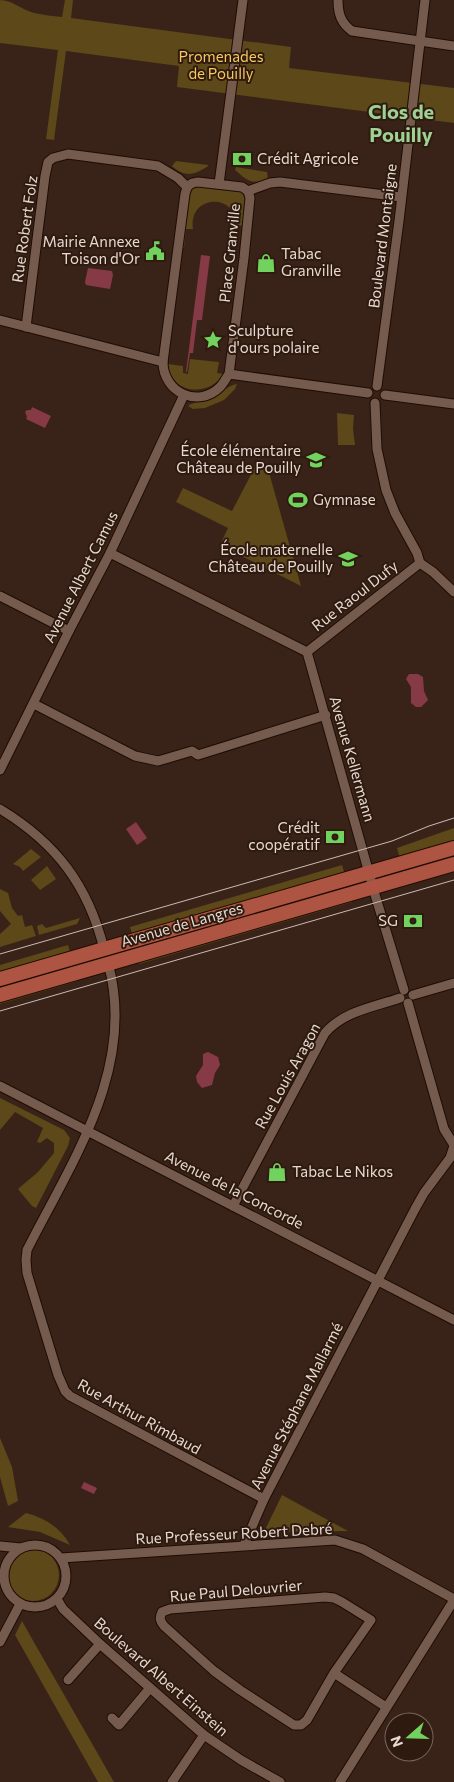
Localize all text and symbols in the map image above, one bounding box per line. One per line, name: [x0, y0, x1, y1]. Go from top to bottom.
park label: Promenades de Pouilly: [179, 47, 264, 82]
district label: Clos de Pouilly: [368, 99, 434, 146]
bank icon: Crédit Agricole: [231, 148, 253, 170]
place label: Crédit Agricole: [257, 149, 359, 167]
street label: Boulevard Montaigne: [364, 162, 400, 309]
street label: Rue Robert Folz: [8, 174, 40, 284]
street label: Place Granville: [215, 202, 243, 303]
place label: Mairie Annexe Toison d'Or: [42, 232, 140, 267]
public building icon: Mairie Annexe Toison d'Or: [144, 240, 166, 262]
place label: Tabac Granville: [281, 244, 341, 279]
shop icon: Tabac Granville: [255, 252, 277, 274]
place label: Sculpture d'ours polaire: [228, 321, 320, 356]
place icon: Sculpture d'ours polaire: [202, 329, 224, 351]
place label: École élémentaire Château de Pouilly: [176, 440, 301, 476]
school or university icon: École élémentaire Château de Pouilly: [305, 449, 327, 471]
sports icon: Gymnase: [287, 489, 309, 511]
place label: Gymnase: [313, 490, 376, 508]
street label: Avenue Albert Camus: [39, 508, 121, 645]
place label: École maternelle Château de Pouilly: [208, 539, 333, 575]
school or university icon: École maternelle Château de Pouilly: [337, 548, 359, 570]
street label: Rue Raoul Dufy: [308, 556, 401, 634]
street label: Avenue Kellermann: [326, 694, 380, 824]
place label: Crédit coopératif: [248, 818, 320, 853]
bank icon: Crédit coopératif: [324, 826, 346, 848]
street label: Avenue de Langres: [119, 898, 245, 950]
bank icon: SG: [402, 910, 424, 932]
place label: SG: [378, 911, 398, 929]
street label: Rue Louis Aragon: [251, 1019, 324, 1132]
street label: Avenue de la Concorde: [162, 1146, 307, 1232]
shop icon: Tabac Le Nikos: [266, 1161, 288, 1183]
place label: Tabac Le Nikos: [292, 1162, 393, 1180]
street label: Avenue Stéphane Mallarmé: [246, 1319, 346, 1492]
street label: Rue Arthur Rimbaud: [75, 1375, 204, 1458]
street label: Rue Professeur Robert Debré: [135, 1519, 333, 1547]
street label: Rue Paul Delouvrier: [169, 1575, 303, 1605]
street label: Boulevard Albert Einstein: [91, 1613, 232, 1739]
north arrow: [384, 1712, 434, 1762]
text: N: [387, 1734, 406, 1749]

